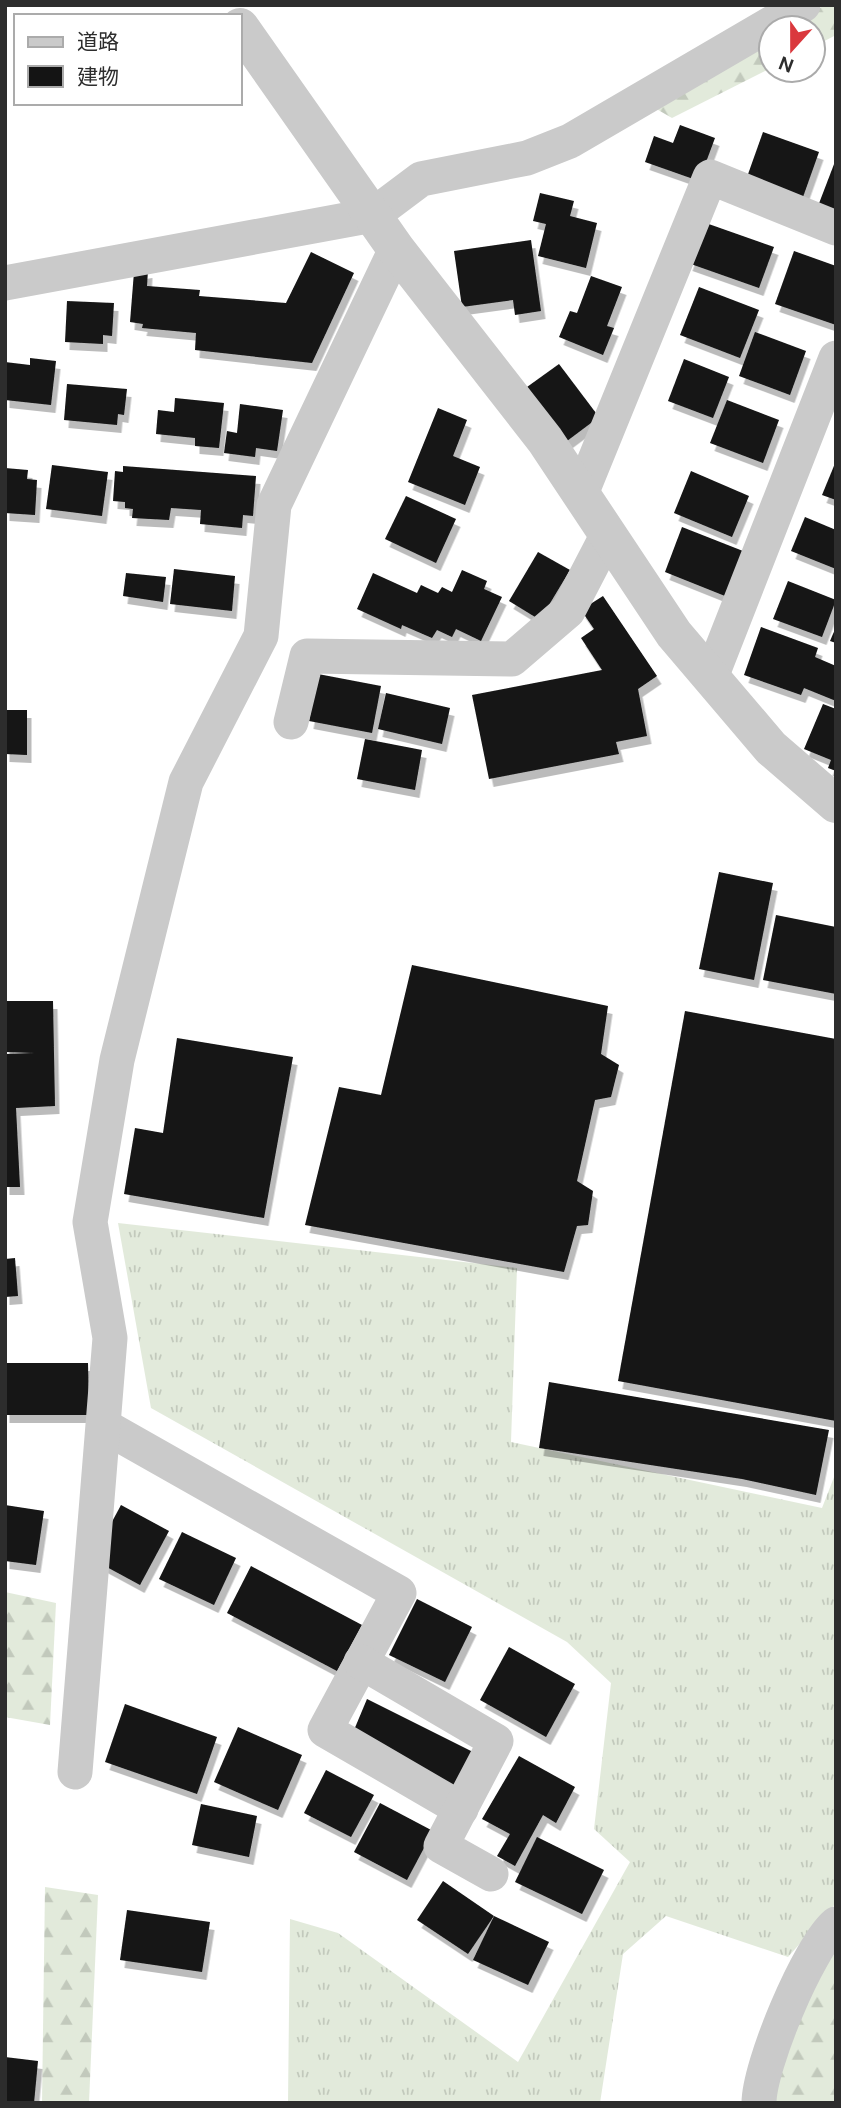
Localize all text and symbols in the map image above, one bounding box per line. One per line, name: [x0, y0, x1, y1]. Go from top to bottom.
legend: [14, 14, 242, 105]
north arrow: [757, 14, 827, 84]
text: 道路: [77, 28, 119, 56]
text: N: [775, 50, 797, 79]
text: 建物: [77, 63, 119, 91]

